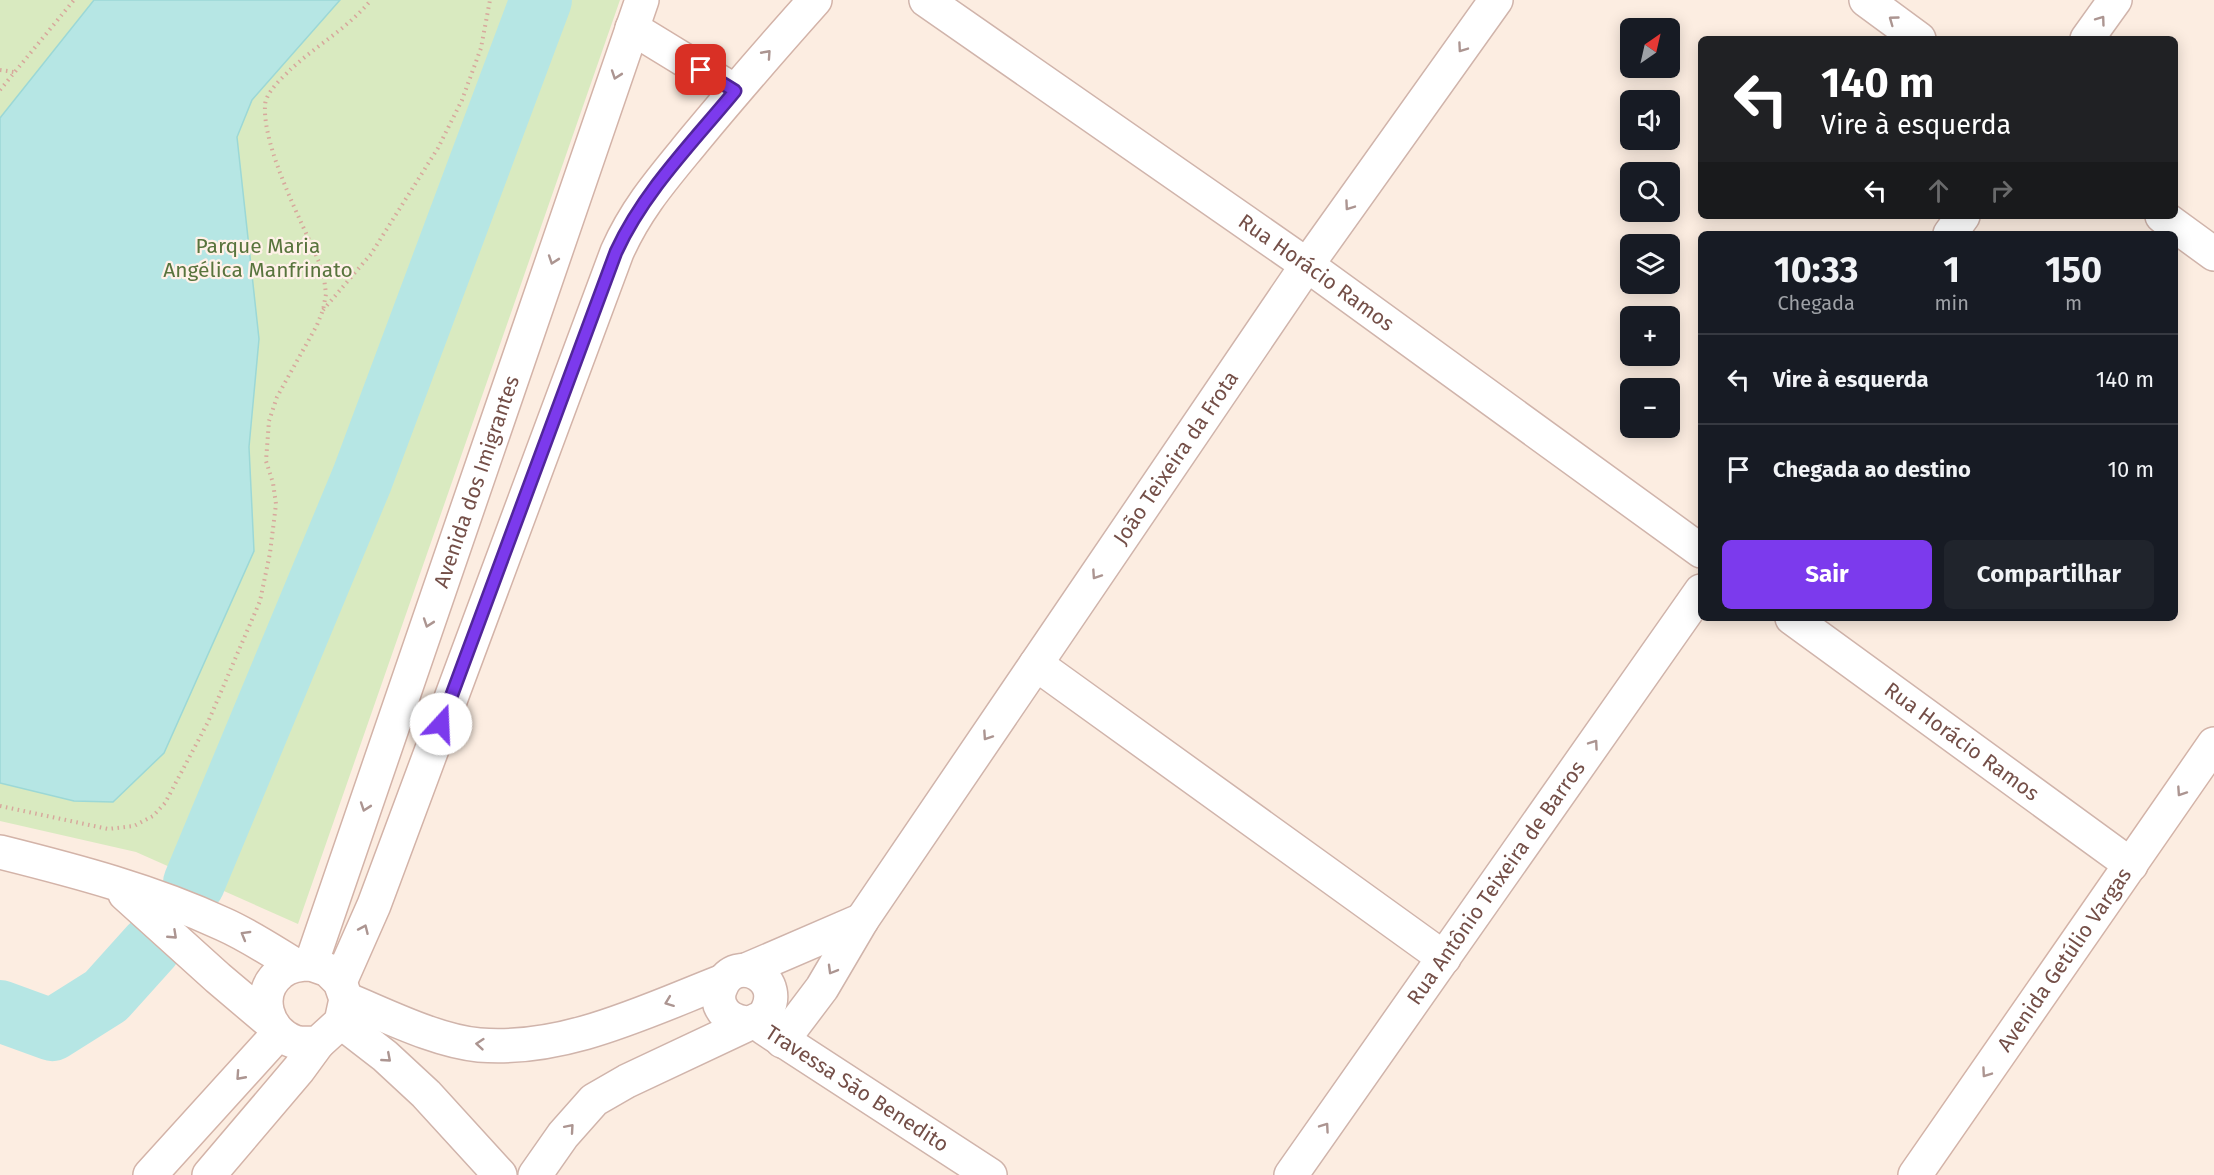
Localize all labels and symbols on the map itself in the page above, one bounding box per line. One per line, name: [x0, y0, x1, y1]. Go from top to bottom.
one-way arrow: [2094, 15, 2105, 26]
one-way arrow: [1888, 16, 1899, 27]
north arrow: [1620, 18, 1680, 78]
one-way arrow: [1458, 41, 1469, 52]
pin: [675, 44, 726, 95]
one-way arrow: [760, 51, 771, 61]
one-way arrow: [611, 69, 624, 80]
one-way arrow: [1345, 200, 1356, 211]
street label: Rua Horácio Ramos: [1233, 208, 1399, 337]
park label: Parque Maria Angélica Manfrinato: [163, 233, 353, 283]
one-way arrow: [547, 254, 560, 264]
street label: João Teixeira da Frota: [1108, 366, 1244, 550]
street label: Avenida dos Imigrantes: [428, 372, 525, 591]
one-way arrow: [1093, 569, 1104, 580]
one-way arrow: [423, 617, 436, 628]
street label: Rua Horácio Ramos: [1879, 677, 2044, 807]
position arrow: [409, 692, 473, 756]
one-way arrow: [983, 730, 994, 741]
one-way arrow: [1587, 740, 1598, 751]
street label: Rua Antônio Teixeira de Barros: [1402, 756, 1591, 1010]
one-way arrow: [2177, 785, 2188, 796]
one-way arrow: [359, 801, 372, 812]
street label: Avenida Getúlio Vargas: [1992, 863, 2137, 1057]
one-way arrow: [356, 924, 368, 935]
one-way arrow: [165, 928, 176, 939]
one-way arrow: [240, 931, 251, 943]
one-way arrow: [828, 964, 839, 974]
one-way arrow: [664, 995, 675, 1007]
street label: Travessa São Benedito: [761, 1019, 954, 1158]
one-way arrow: [476, 1038, 485, 1051]
one-way arrow: [380, 1051, 391, 1062]
one-way arrow: [1982, 1066, 1993, 1077]
one-way arrow: [236, 1069, 247, 1080]
one-way arrow: [1318, 1123, 1329, 1134]
one-way arrow: [562, 1124, 573, 1135]

